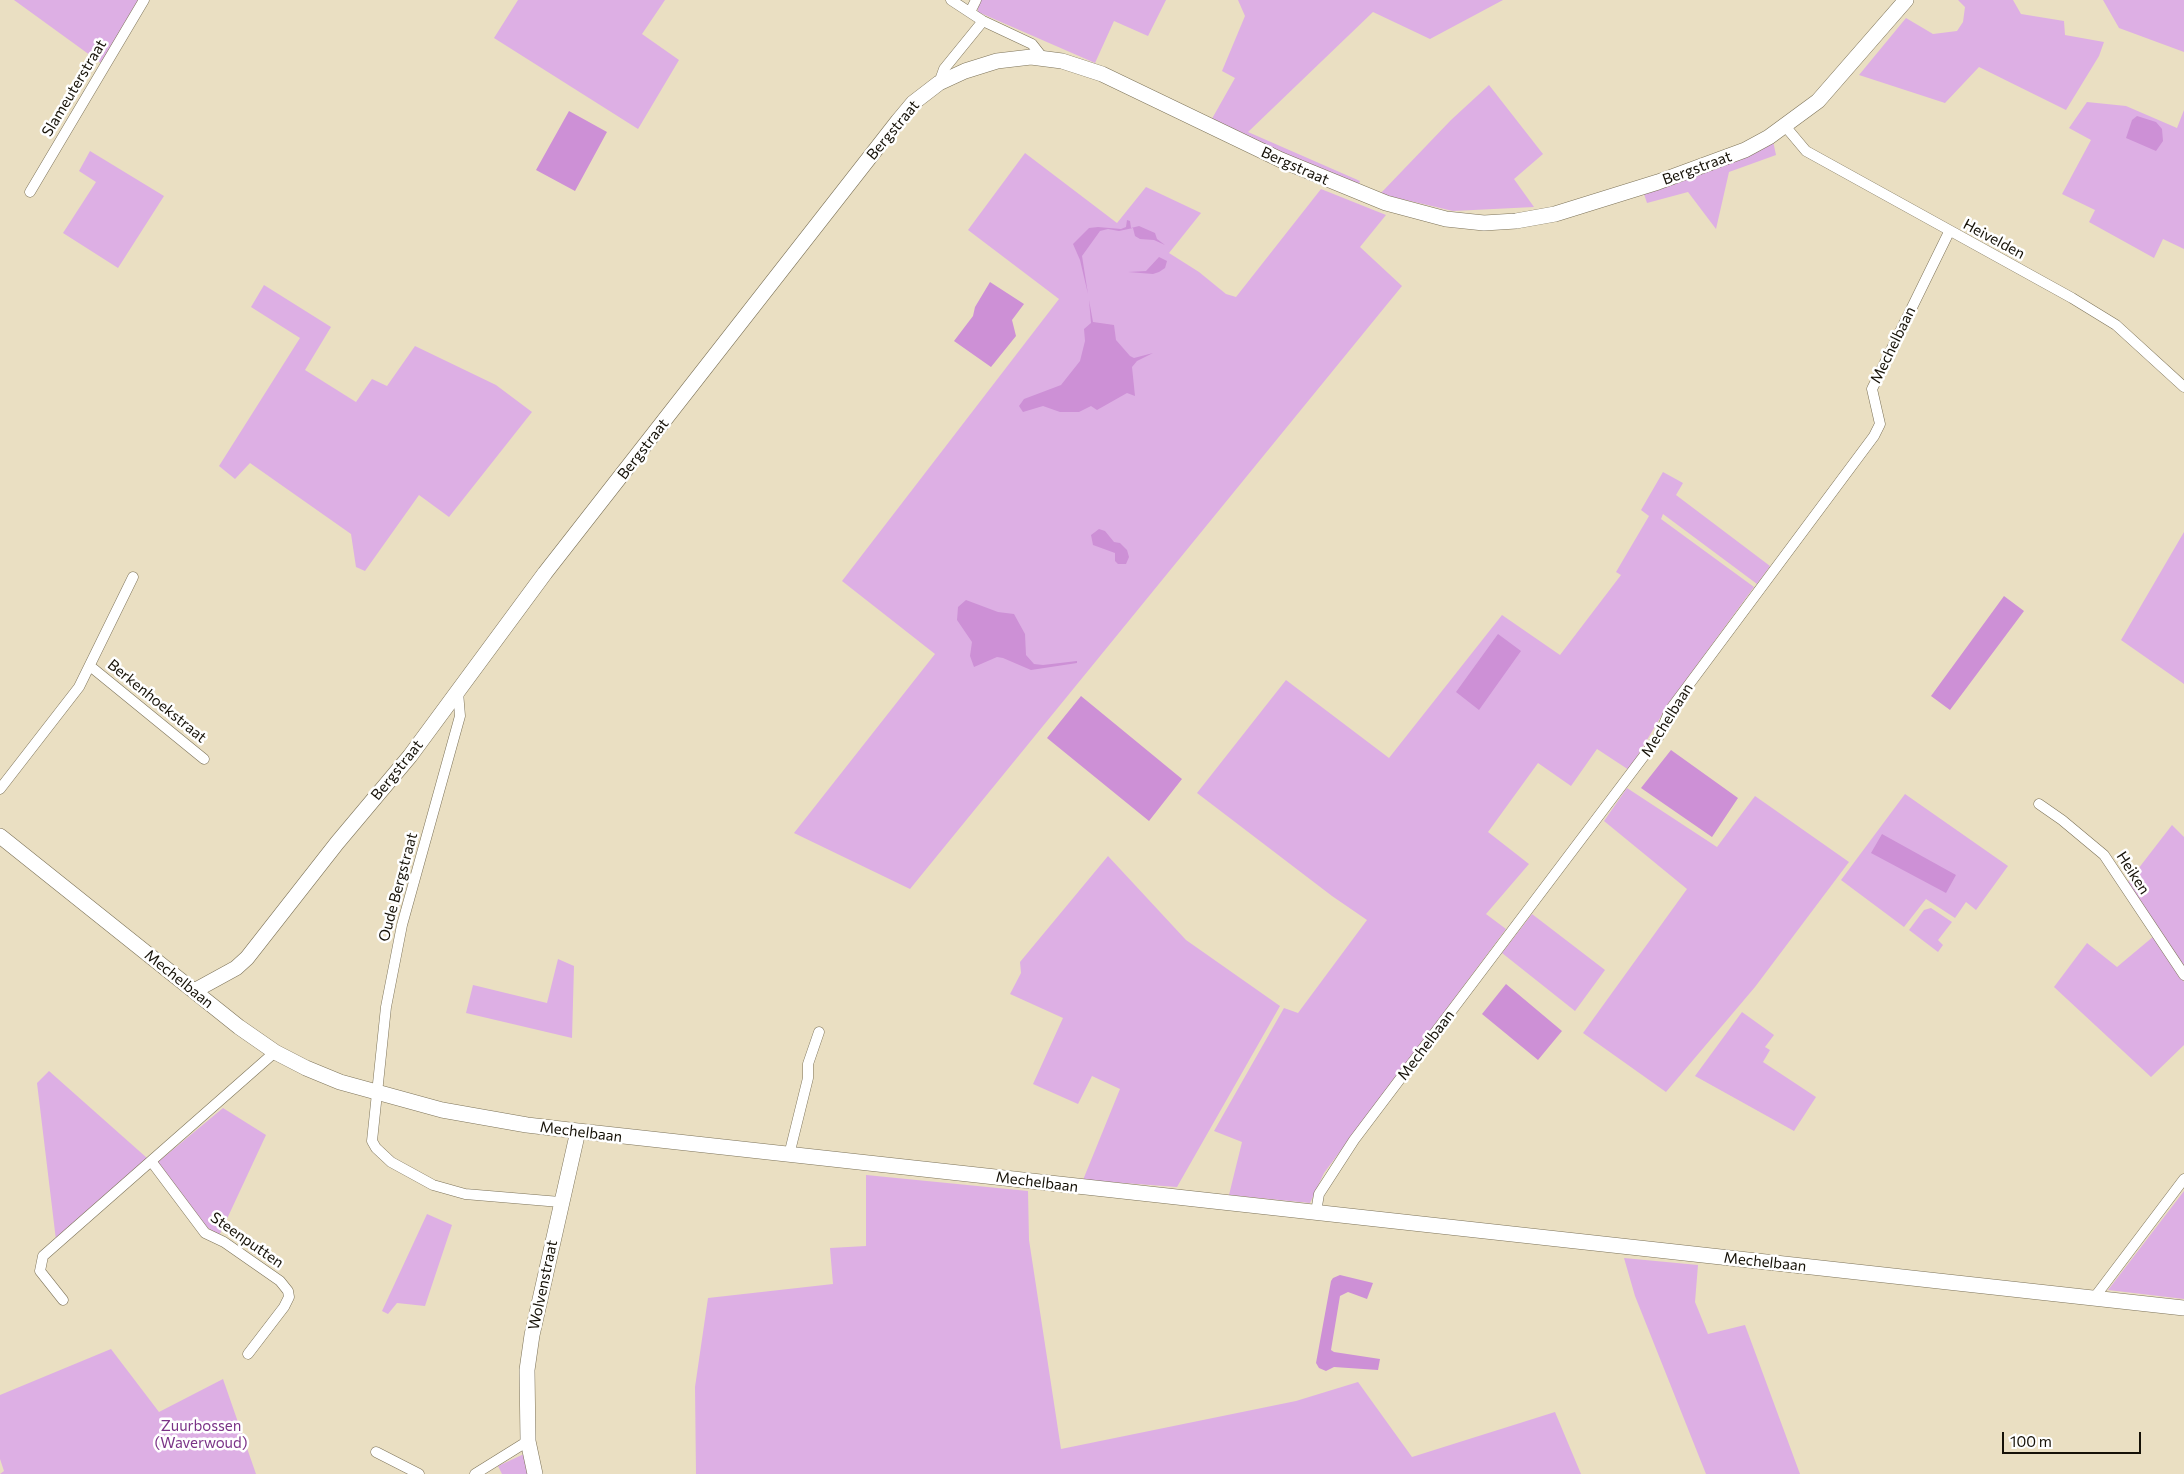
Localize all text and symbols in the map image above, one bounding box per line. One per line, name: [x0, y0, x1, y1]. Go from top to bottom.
street label: Slameuterstraat: [38, 36, 110, 140]
street label: Bergstraat: [863, 97, 923, 163]
street label: Bergstraat: [1258, 143, 1332, 189]
street label: Bergstraat: [1660, 147, 1734, 189]
street label: Heivelden: [1960, 215, 2028, 263]
street label: Mechelbaan: [1867, 304, 1919, 386]
street label: Bergstraat: [614, 415, 672, 483]
street label: Berkenhoekstraat: [104, 656, 210, 746]
street label: Mechelbaan: [1637, 680, 1697, 760]
street label: Bergstraat: [367, 736, 427, 804]
street label: Oude Bergstraat: [375, 830, 421, 944]
street label: Heiken: [2113, 848, 2153, 898]
street label: Mechelbaan: [141, 946, 217, 1012]
street label: Mechelbaan: [1394, 1006, 1458, 1084]
street label: Mechelbaan: [539, 1118, 623, 1146]
street label: Mechelbaan: [995, 1168, 1079, 1196]
street label: Steenputten: [207, 1208, 287, 1272]
street label: Wolvenstraat: [525, 1238, 561, 1332]
street label: Mechelbaan: [1723, 1249, 1807, 1275]
park label: Zuurbossen (Waverwoud): [155, 1417, 247, 1452]
scale bar: [2004, 1422, 2143, 1454]
text: 100 m: [2010, 1432, 2052, 1450]

